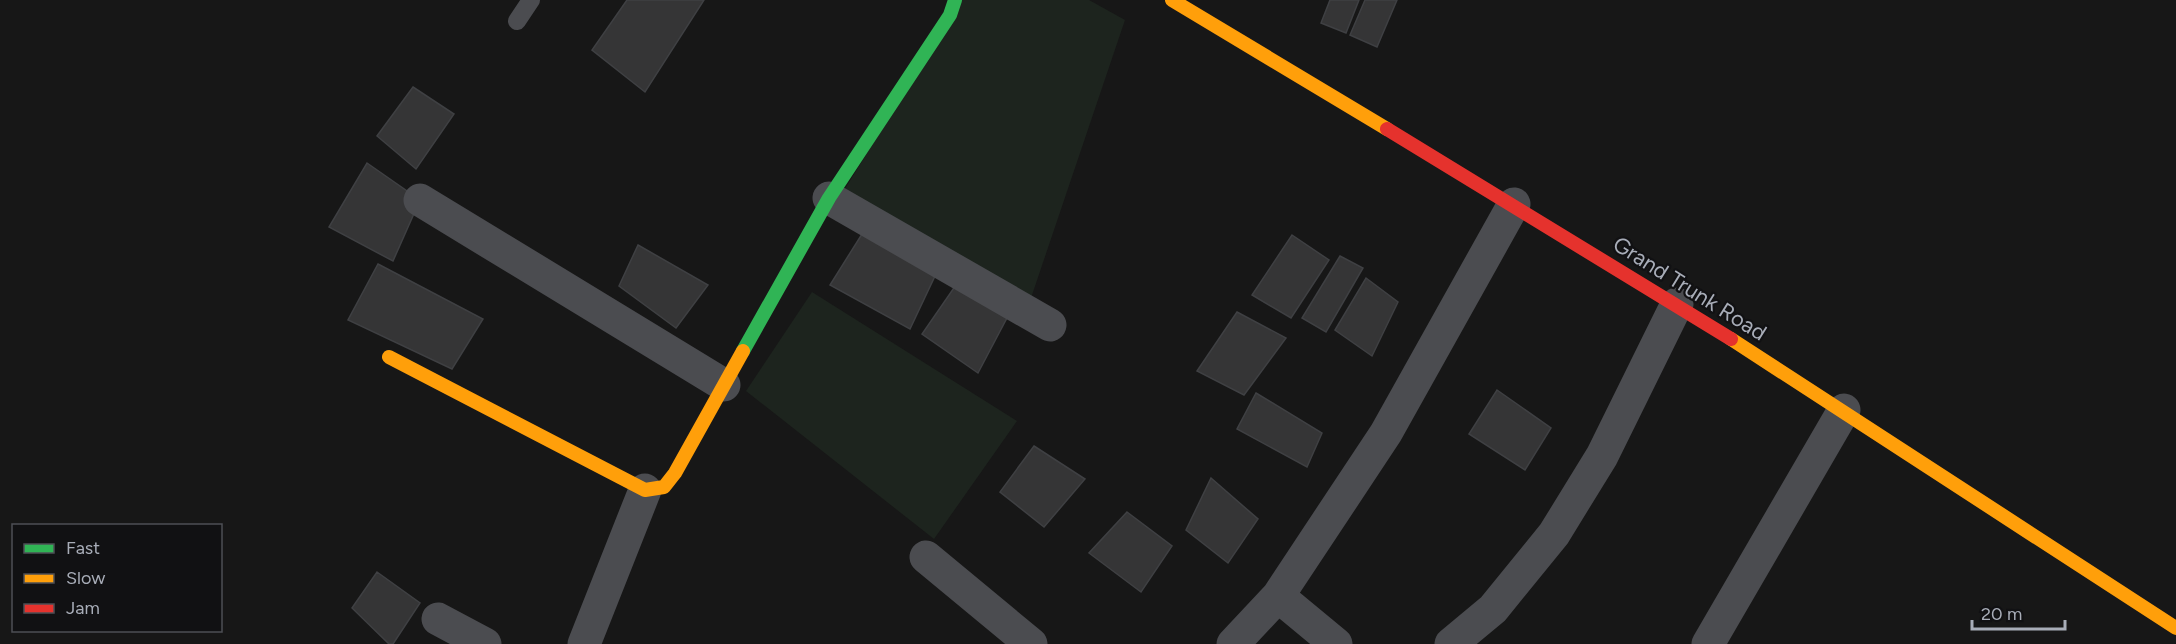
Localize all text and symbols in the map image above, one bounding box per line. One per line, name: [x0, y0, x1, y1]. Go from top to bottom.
street label: Grand Trunk Road: [1608, 230, 1771, 346]
legend: [12, 524, 222, 632]
text: Fast: [66, 537, 100, 559]
text: Slow: [66, 567, 105, 589]
scale bar: [1972, 593, 2065, 631]
text: Jam: [66, 597, 100, 619]
text: 20 m: [1981, 603, 2022, 625]

